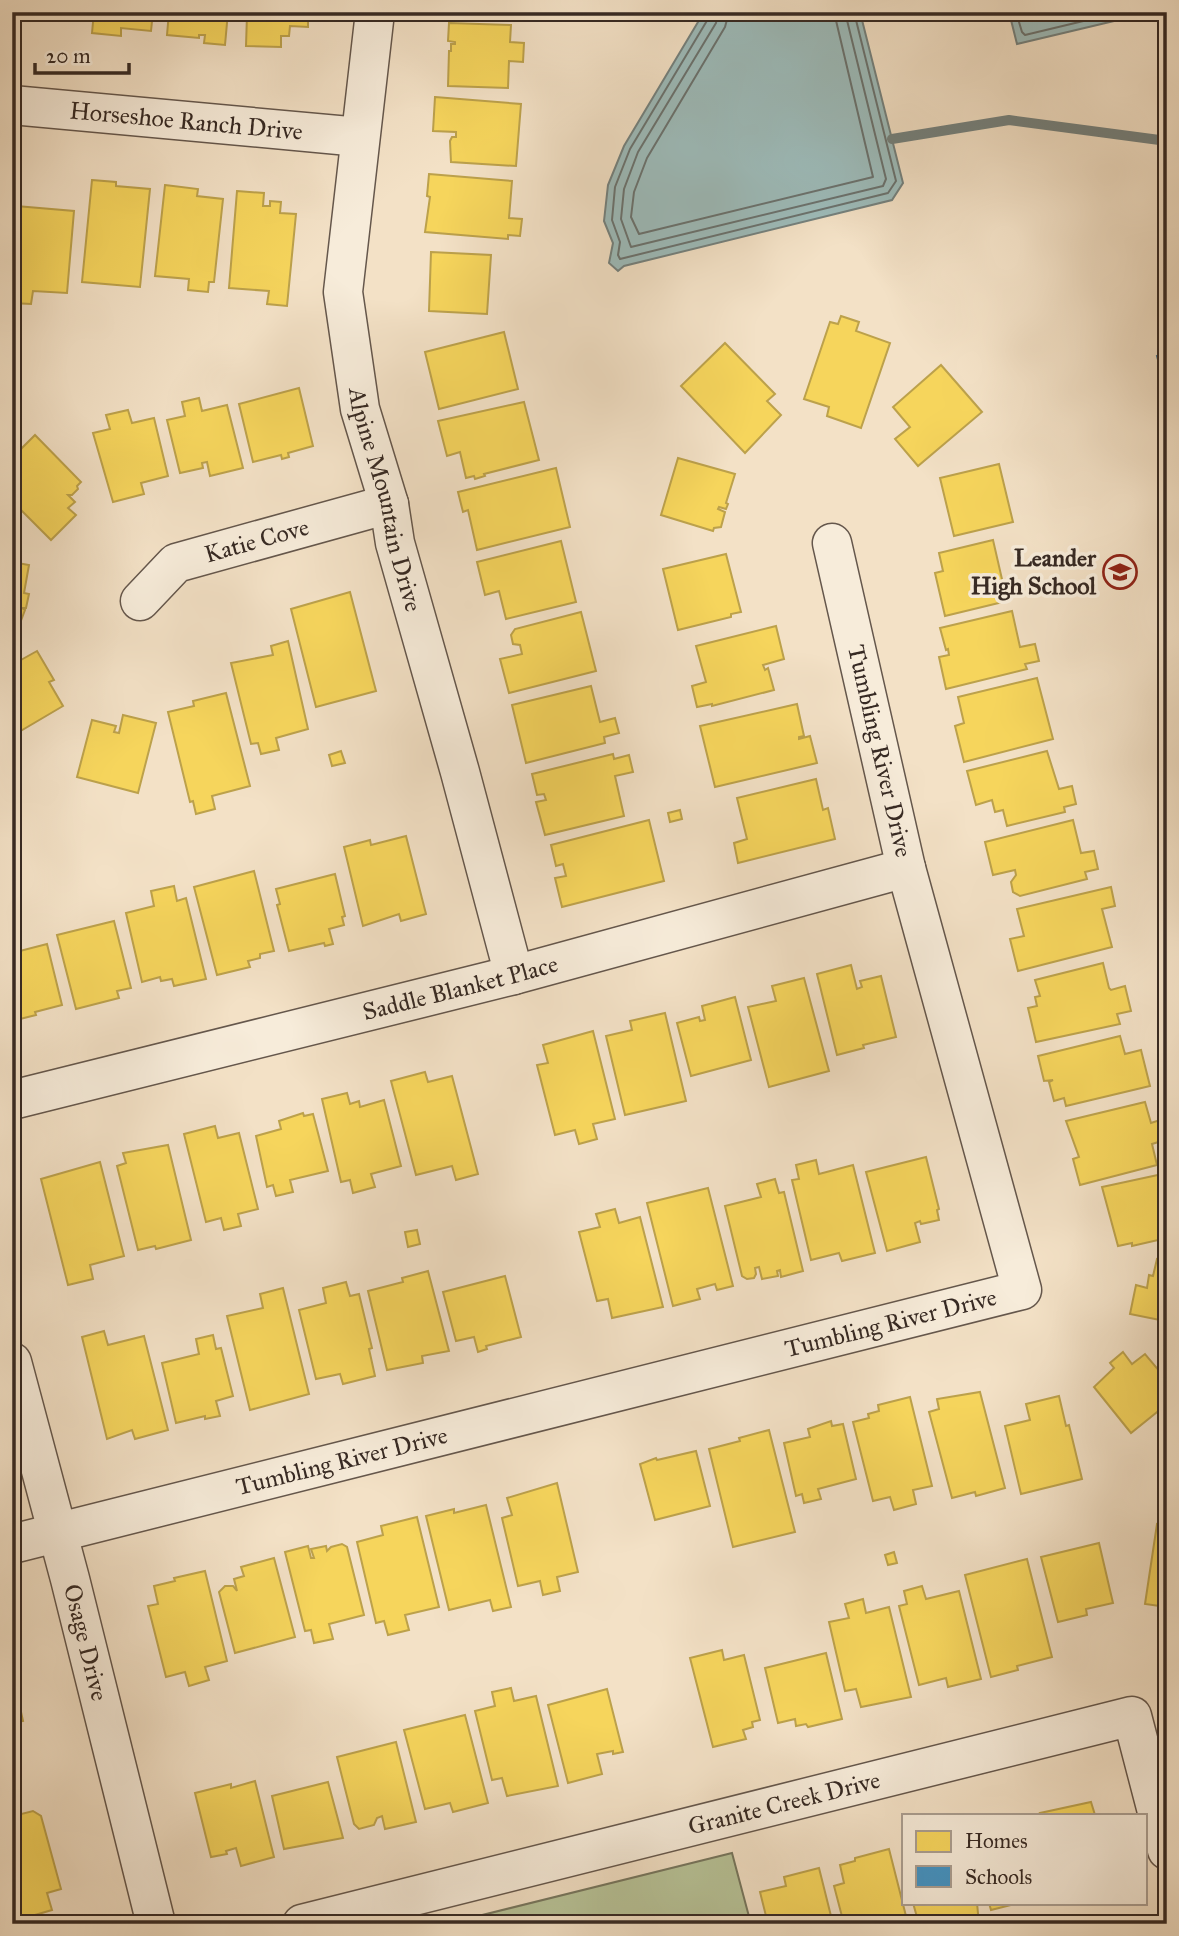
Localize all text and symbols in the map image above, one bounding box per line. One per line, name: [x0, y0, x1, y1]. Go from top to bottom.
scale bar: [35, 32, 130, 76]
text: 20 m: [46, 43, 91, 69]
street label: Horseshoe Ranch Drive: [68, 95, 304, 147]
street label: Alpine Mountain Drive: [342, 385, 429, 615]
street label: Katie Cove: [201, 512, 312, 569]
place label: Leander High School: [971, 543, 1097, 601]
school or university icon: Leander High School: [1101, 553, 1139, 591]
street label: Tumbling River Drive: [841, 642, 919, 860]
street label: Saddle Blanket Place: [360, 949, 561, 1027]
street label: Tumbling River Drive: [782, 1282, 1000, 1364]
street label: Tumbling River Drive: [233, 1420, 451, 1502]
street label: Osage Drive: [57, 1581, 115, 1704]
street label: Granite Creek Drive: [685, 1765, 883, 1842]
legend: [902, 1814, 1148, 1904]
text: Homes: [965, 1828, 1028, 1854]
text: Schools: [965, 1864, 1032, 1890]

